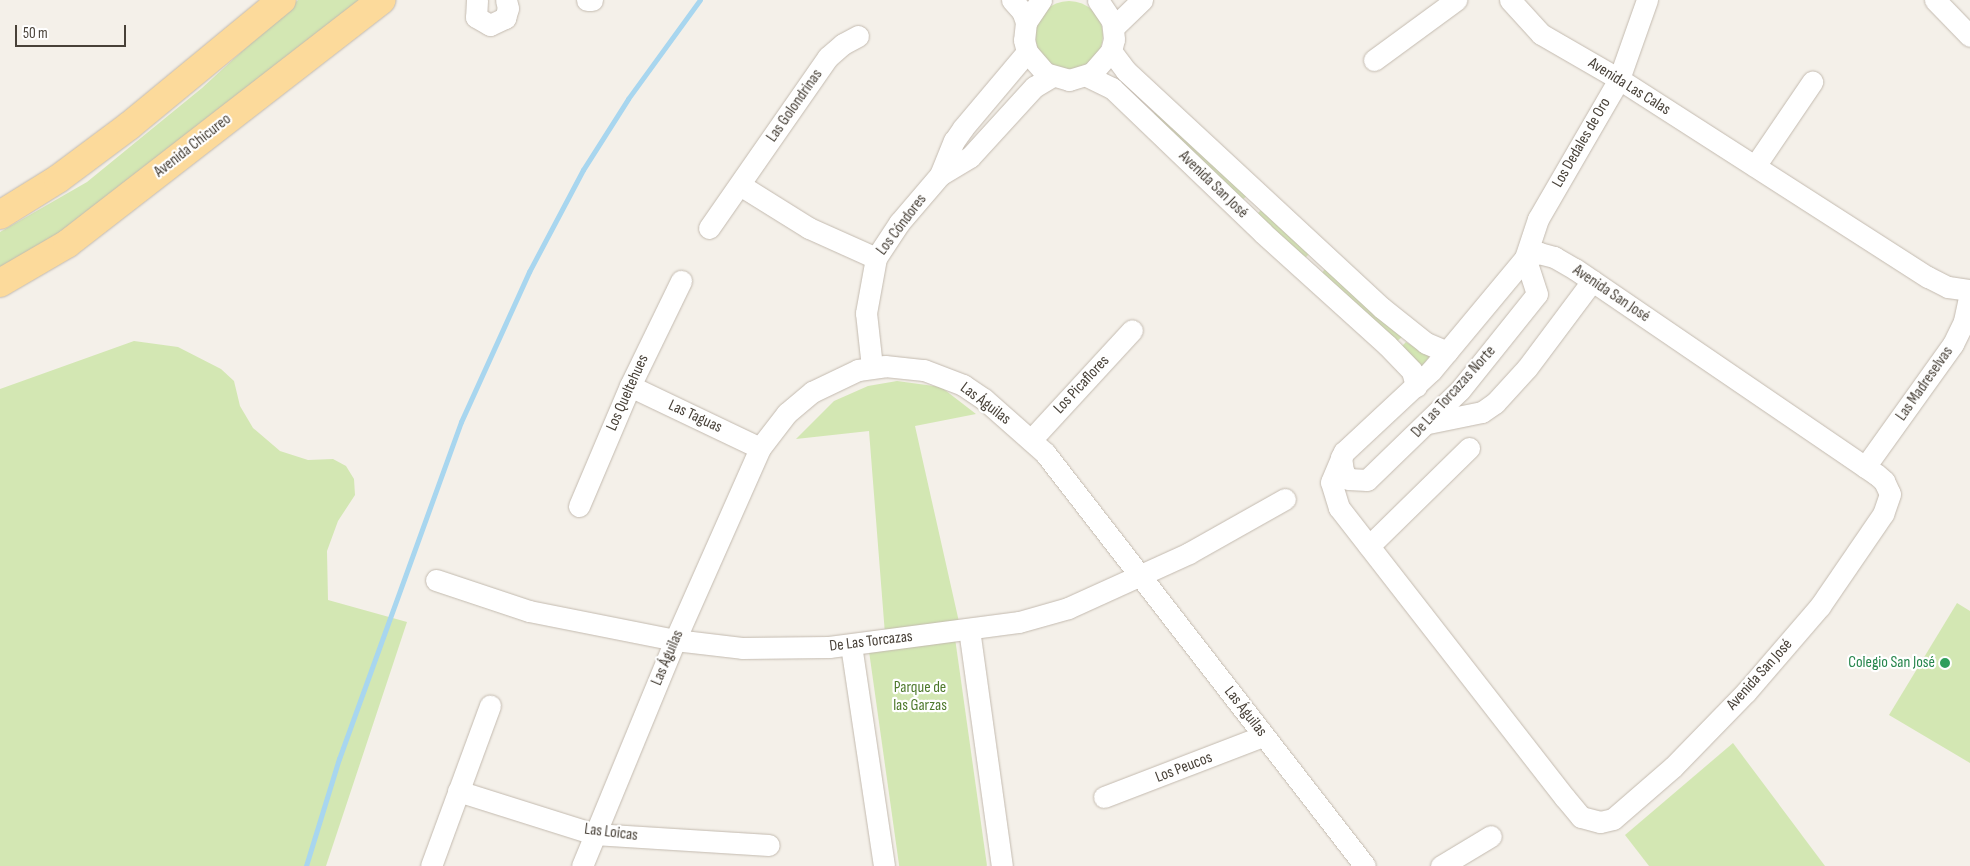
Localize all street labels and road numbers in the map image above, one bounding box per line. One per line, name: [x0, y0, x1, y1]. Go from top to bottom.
street label: Avenida Las Calas: [1584, 54, 1674, 120]
street label: Las Golondrinas: [763, 66, 827, 146]
street label: Los Dedales de Oro: [1549, 95, 1615, 191]
street label: Avenida Chicureo: [151, 110, 235, 182]
street label: Avenida San José: [1174, 147, 1252, 223]
street label: Los Cóndores: [873, 191, 931, 259]
street label: Avenida San José: [1569, 261, 1653, 327]
street label: De Las Torcazas Norte: [1408, 342, 1500, 442]
street label: Las Madreselvas: [1892, 343, 1958, 425]
street label: Los Queltehues: [603, 352, 653, 434]
street label: Los Picaflores: [1050, 352, 1114, 418]
street label: Las Águilas: [956, 379, 1014, 429]
street label: Las Taguas: [665, 396, 725, 438]
street label: Las Águilas: [648, 627, 688, 689]
street label: De Las Torcazas: [828, 627, 914, 657]
street label: Avenida San José: [1723, 636, 1797, 714]
street label: Las Águilas: [1219, 683, 1271, 741]
street label: Los Peucos: [1153, 748, 1215, 788]
street label: Las Loicas: [583, 820, 639, 846]

